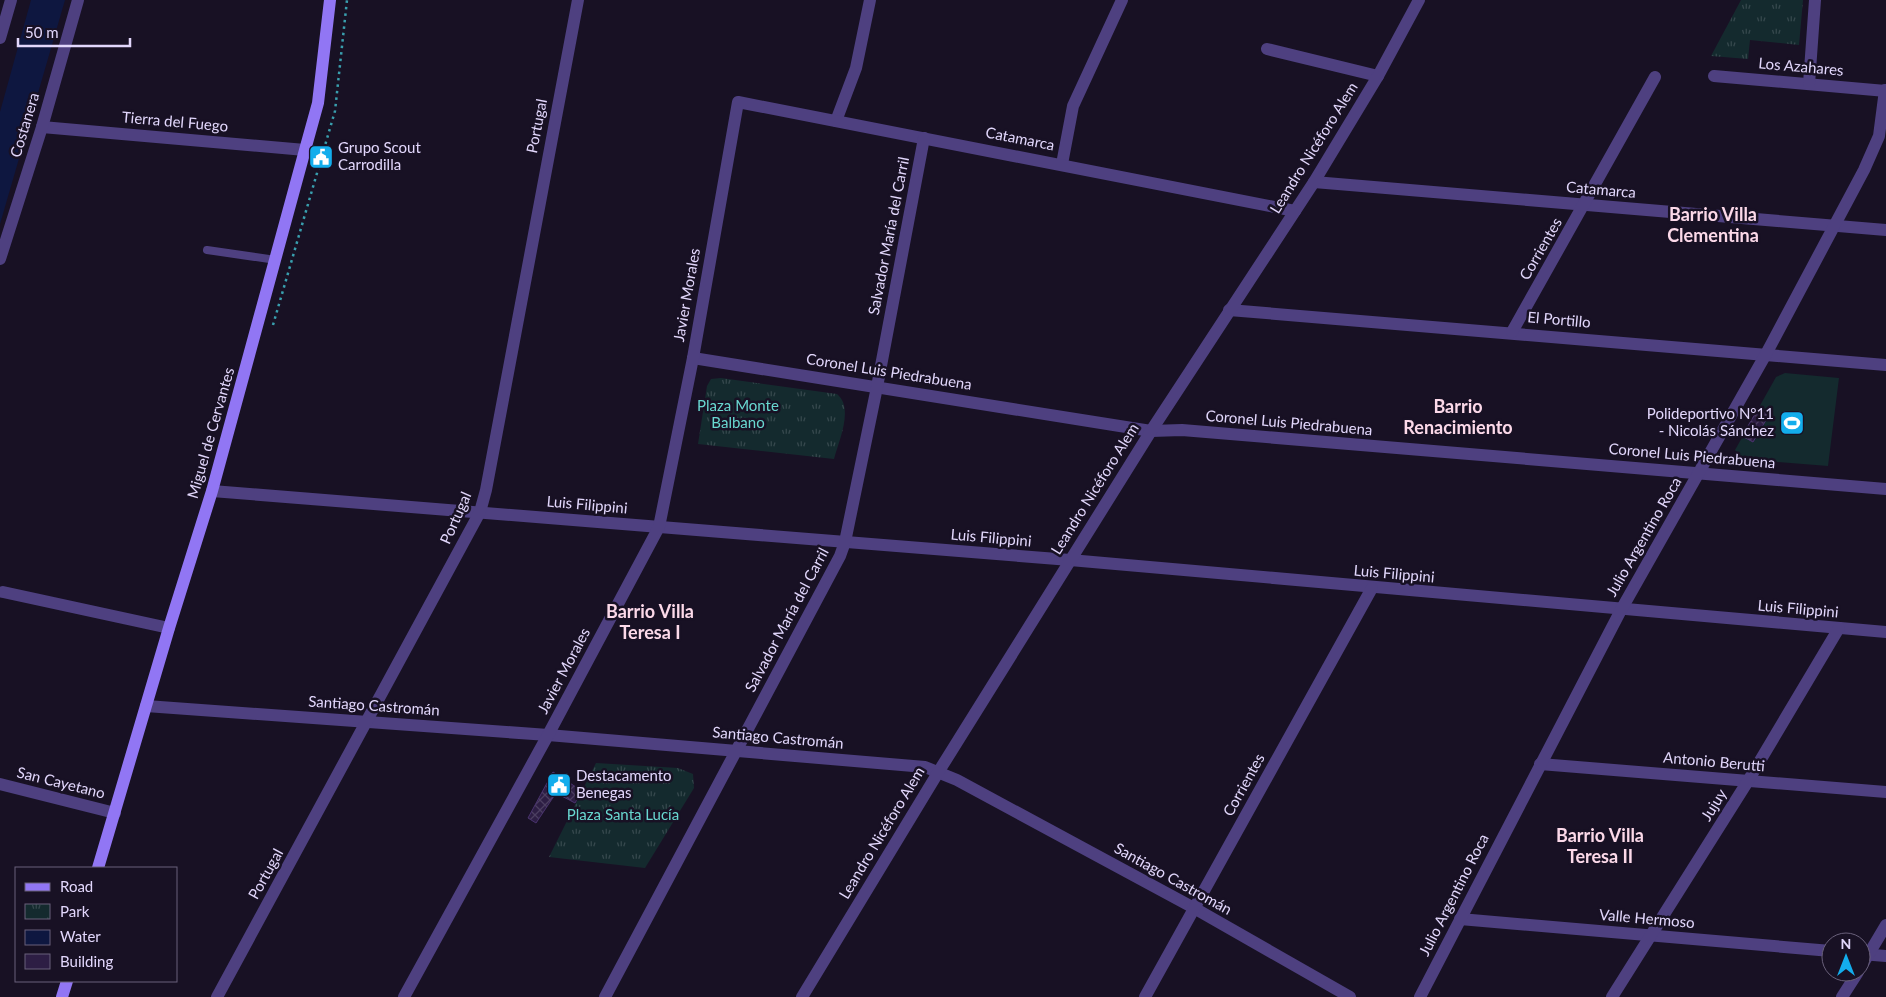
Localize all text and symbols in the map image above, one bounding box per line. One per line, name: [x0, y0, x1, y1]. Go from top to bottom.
scale bar: [18, 15, 130, 47]
text: 50 m: [25, 23, 59, 41]
street label: Los Azahares: [1758, 53, 1844, 79]
street label: Leandro Nicéforo Alem: [1265, 79, 1361, 216]
street label: Costanera: [6, 90, 42, 159]
street label: Portugal: [522, 97, 550, 155]
street label: Tierra del Fuego: [121, 107, 229, 135]
street label: Catamarca: [984, 123, 1056, 154]
place label: Grupo Scout Carrodilla: [338, 138, 421, 173]
public building icon: Grupo Scout Carrodilla: [308, 144, 334, 170]
street label: Salvador María del Carril: [864, 155, 912, 316]
street label: Catamarca: [1566, 177, 1637, 201]
district label: Barrio Villa Clementina: [1667, 203, 1759, 246]
street label: Corrientes: [1515, 214, 1565, 283]
street label: Javier Morales: [669, 247, 703, 343]
street label: El Portillo: [1527, 307, 1591, 331]
street label: Coronel Luis Piedrabuena: [805, 349, 973, 393]
street label: Miguel de Cervantes: [183, 365, 237, 500]
district label: Barrio Renacimiento: [1403, 395, 1513, 438]
park label: Plaza Monte Balbano: [697, 396, 779, 431]
place label: Polideportivo N°11 - Nicolás Sánchez: [1647, 404, 1774, 439]
street label: Coronel Luis Piedrabuena: [1205, 406, 1373, 438]
sports icon: Polideportivo N°11 - Nicolás Sánchez: [1779, 410, 1805, 436]
street label: Leandro Nicéforo Alem: [1046, 420, 1142, 557]
street label: Coronel Luis Piedrabuena: [1608, 439, 1776, 471]
street label: Julio Argentino Roca: [1602, 474, 1685, 599]
street label: Portugal: [436, 489, 475, 546]
street label: Luis Filippini: [546, 492, 628, 517]
street label: Luis Filippini: [950, 525, 1032, 550]
street label: Salvador María del Carril: [740, 544, 832, 695]
street label: Luis Filippini: [1353, 561, 1435, 586]
street label: Luis Filippini: [1757, 596, 1839, 621]
district label: Barrio Villa Teresa I: [606, 600, 694, 643]
street label: Javier Morales: [533, 625, 593, 716]
street label: Santiago Castromán: [308, 691, 440, 719]
street label: Santiago Castromán: [712, 722, 844, 752]
street label: Antonio Berutti: [1663, 748, 1766, 774]
street label: Corrientes: [1219, 750, 1268, 819]
street label: San Cayetano: [15, 762, 107, 802]
street label: Leandro Nicéforo Alem: [835, 763, 928, 902]
place label: Destacamento Benegas: [576, 766, 672, 801]
public building icon: Destacamento Benegas: [546, 772, 572, 798]
street label: Jujuy: [1696, 785, 1730, 824]
park label: Plaza Santa Lucía: [567, 805, 679, 823]
district label: Barrio Villa Teresa II: [1556, 824, 1644, 867]
street label: Julio Argentino Roca: [1415, 830, 1492, 959]
street label: Santiago Castromán: [1112, 838, 1235, 918]
street label: Portugal: [244, 845, 286, 902]
legend: [15, 867, 178, 982]
text: Road: [60, 877, 93, 895]
text: Park: [60, 902, 90, 920]
street label: Valle Hermoso: [1599, 905, 1696, 931]
text: Water: [60, 927, 101, 945]
north arrow: [1821, 932, 1871, 982]
text: N: [1841, 935, 1851, 952]
text: Building: [60, 952, 113, 970]

